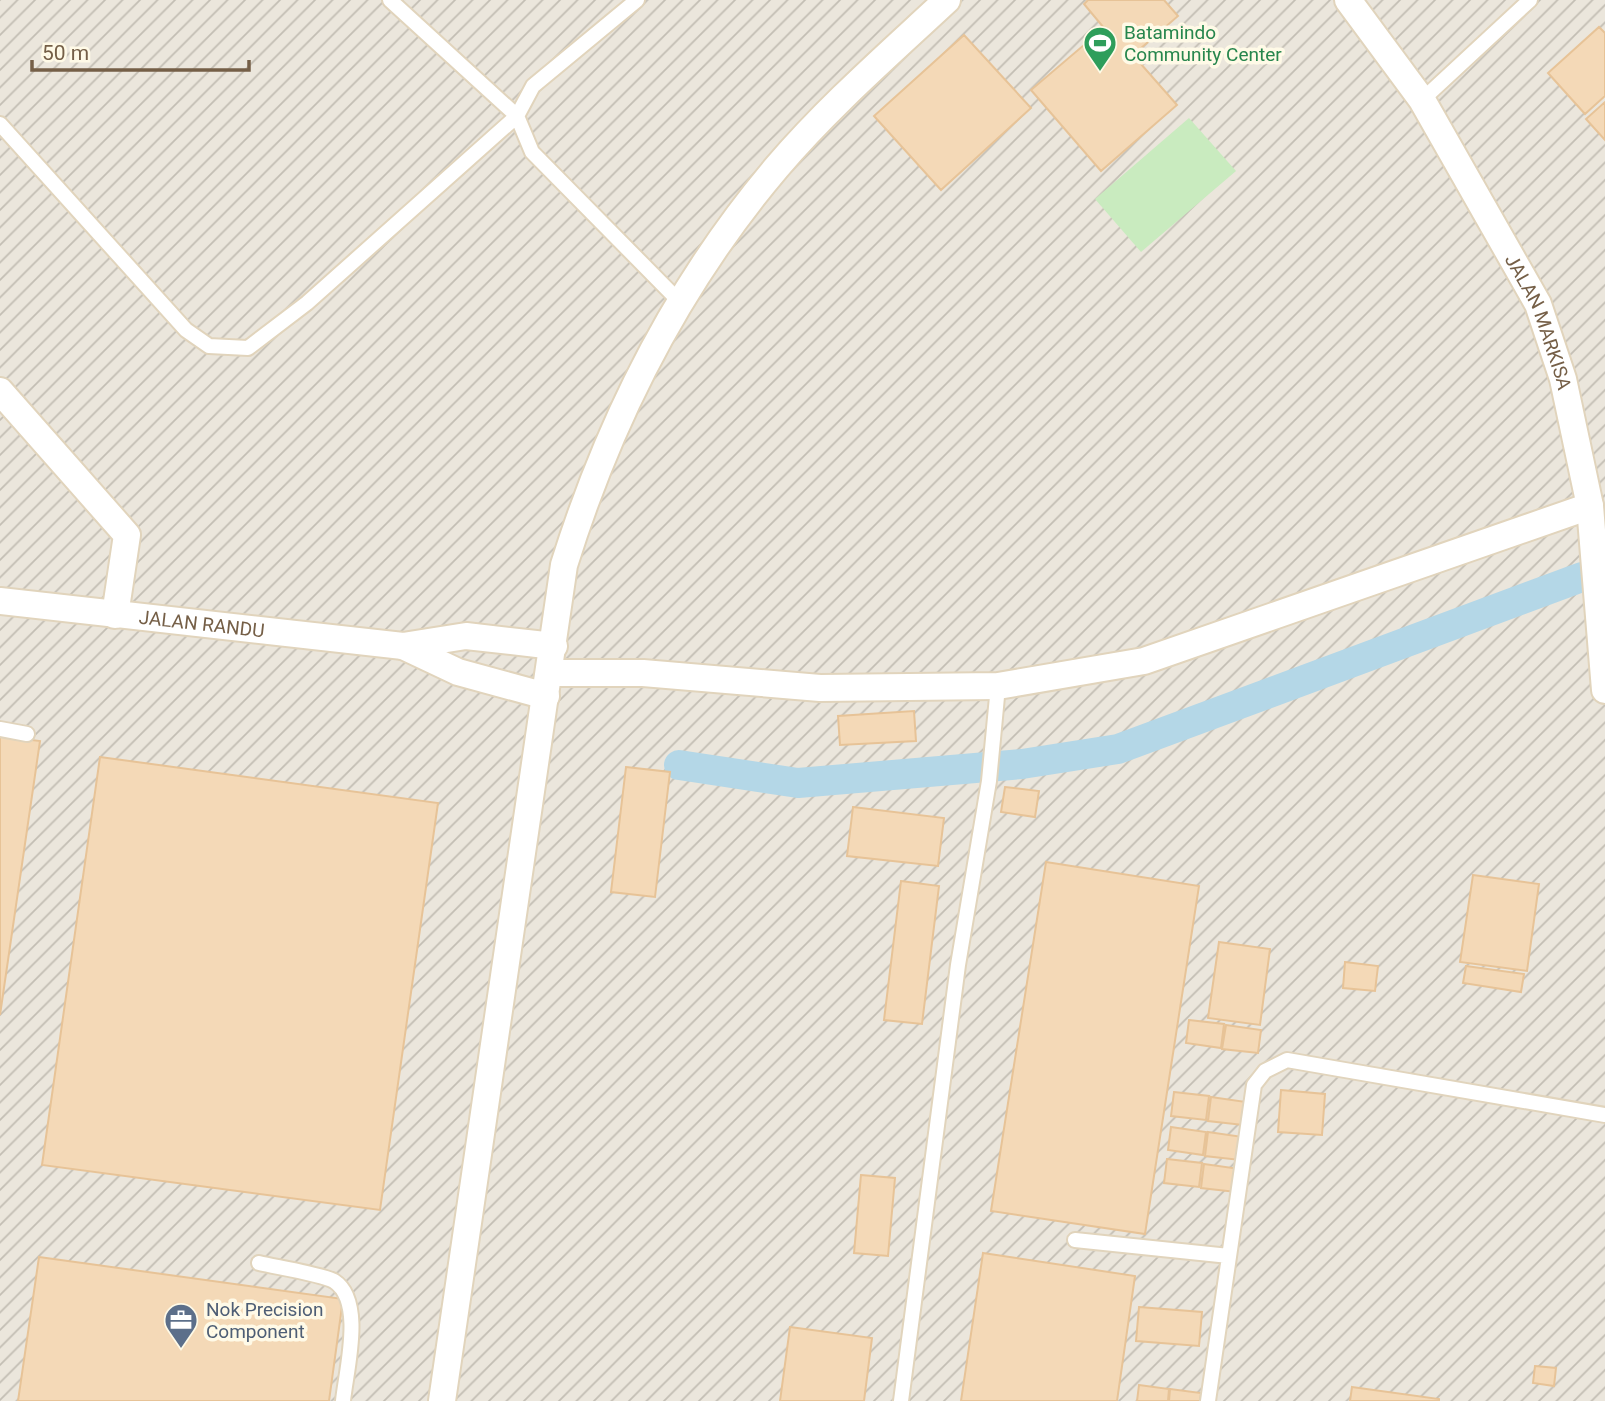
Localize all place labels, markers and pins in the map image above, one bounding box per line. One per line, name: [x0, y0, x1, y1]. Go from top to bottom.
place label: Batamindo Community Center: [1124, 21, 1282, 66]
sports icon: Batamindo Community Center: [1081, 24, 1119, 73]
place label: Nok Precision Component: [206, 1298, 323, 1343]
office icon: Nok Precision Component: [162, 1301, 200, 1350]

